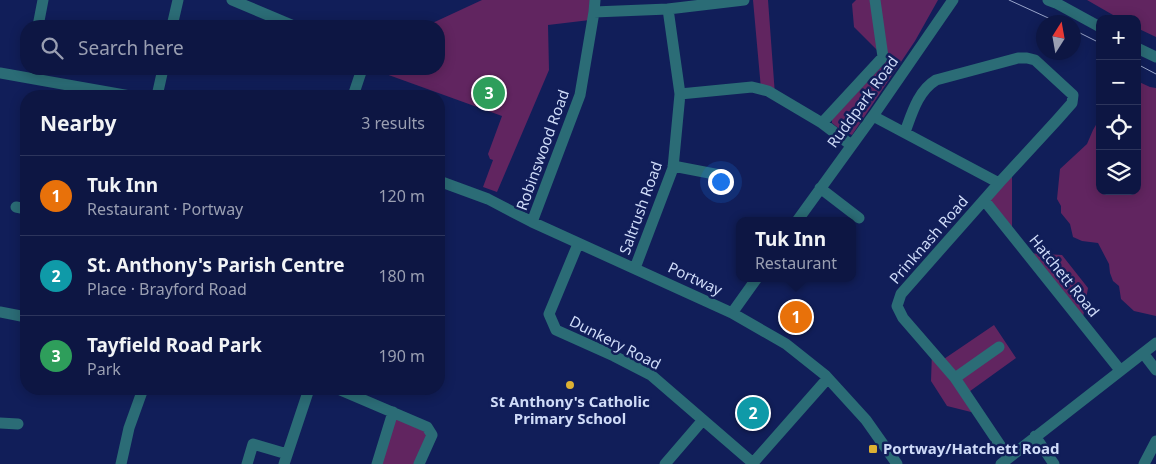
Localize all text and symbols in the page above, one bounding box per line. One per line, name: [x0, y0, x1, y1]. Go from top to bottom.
north arrow: [1036, 15, 1081, 60]
map controls: [1096, 15, 1141, 195]
button: +: [1096, 15, 1141, 60]
search box: [20, 20, 445, 75]
icon: search: [38, 34, 66, 62]
text: Search here: [78, 35, 184, 61]
street label: Ruddpark Road: [822, 52, 902, 151]
button: −: [1096, 60, 1141, 105]
pin: 3: [473, 74, 505, 112]
street label: Robinswood Road: [511, 87, 573, 213]
button: locate: [1096, 105, 1141, 150]
text: Nearby: [40, 109, 116, 137]
text: 3 results: [361, 112, 425, 134]
button: layers: [1096, 150, 1141, 195]
street label: Saltrush Road: [614, 158, 666, 257]
your location: [708, 169, 734, 195]
text: Tuk Inn: [87, 172, 158, 198]
text: 1: [51, 185, 61, 207]
text: 120 m: [378, 185, 425, 207]
street label: Prinknash Road: [884, 191, 972, 288]
text: Restaurant · Portway: [87, 198, 243, 220]
popup: [736, 217, 856, 282]
text: Tuk Inn: [755, 226, 826, 252]
street label: Hatchett Road: [1025, 230, 1104, 321]
text: St. Anthony's Parish Centre: [87, 252, 345, 278]
text: Restaurant: [755, 252, 837, 274]
street label: Portway: [665, 257, 726, 299]
text: 2: [51, 265, 61, 287]
text: 180 m: [378, 265, 425, 287]
text: Place · Brayford Road: [87, 278, 247, 300]
pin: 1: [780, 298, 812, 336]
street label: Dunkery Road: [566, 311, 664, 374]
text: Tayfield Road Park: [87, 332, 262, 358]
text: 3: [51, 345, 61, 367]
text: 190 m: [378, 345, 425, 367]
text: Park: [87, 358, 121, 380]
marker: St Anthony's Catholic Primary School: [564, 379, 576, 391]
place label: St Anthony's Catholic Primary School: [490, 391, 650, 428]
pin: 2: [737, 394, 769, 432]
place label: Portway/Hatchett Road: [883, 438, 1060, 458]
marker: Portway/Hatchett Road: [867, 443, 879, 455]

